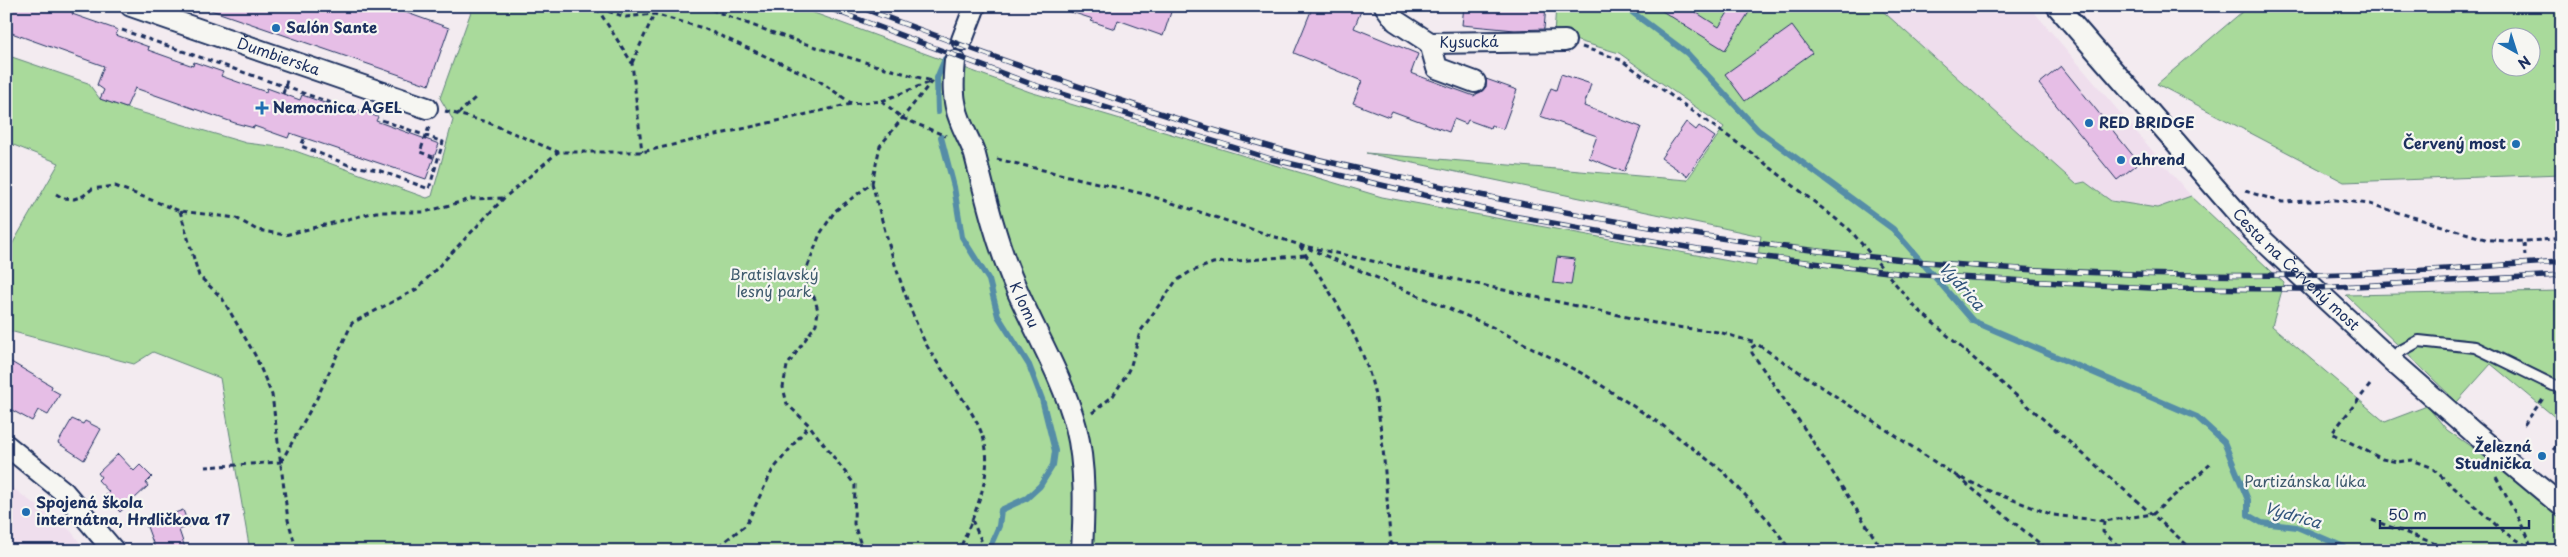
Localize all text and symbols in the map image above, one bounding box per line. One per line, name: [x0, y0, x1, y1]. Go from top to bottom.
place label: Salón Sante: [286, 15, 377, 38]
marker: Salón Sante: [270, 22, 282, 34]
north arrow: [2490, 28, 2540, 78]
street label: Kysucká: [1439, 29, 1499, 53]
street label: Ďumbierska: [234, 30, 324, 81]
text: N: [2514, 51, 2535, 74]
place label: Nemocnica AGEL: [273, 95, 403, 118]
marker: Nemocnica AGEL: [255, 101, 269, 115]
place label: RED BRIDGE: [2099, 110, 2195, 133]
marker: RED BRIDGE: [2083, 117, 2095, 129]
place label: Červený most: [2403, 131, 2506, 154]
marker: Červený most: [2510, 138, 2522, 150]
place label: ahrend: [2131, 147, 2185, 170]
marker: ahrend: [2115, 154, 2127, 166]
street label: Cesta na Červený most: [2228, 202, 2366, 335]
water label: Vydrica: [1934, 256, 1992, 316]
park label: Bratislavský lesný park: [730, 262, 818, 302]
street label: K lomu: [1005, 278, 1046, 331]
place label: Železná Studnička: [2455, 434, 2532, 474]
marker: Železná Studnička: [2536, 450, 2548, 462]
park label: Partizánska lúka: [2244, 469, 2367, 492]
place label: Spojená škola internátna, Hrdličkova 17: [36, 490, 230, 530]
water label: Vydrica: [2262, 494, 2325, 534]
scale bar: [2380, 497, 2529, 529]
text: 50 m: [2388, 502, 2427, 525]
marker: Spojená škola internátna, Hrdličkova 17: [20, 506, 32, 518]

